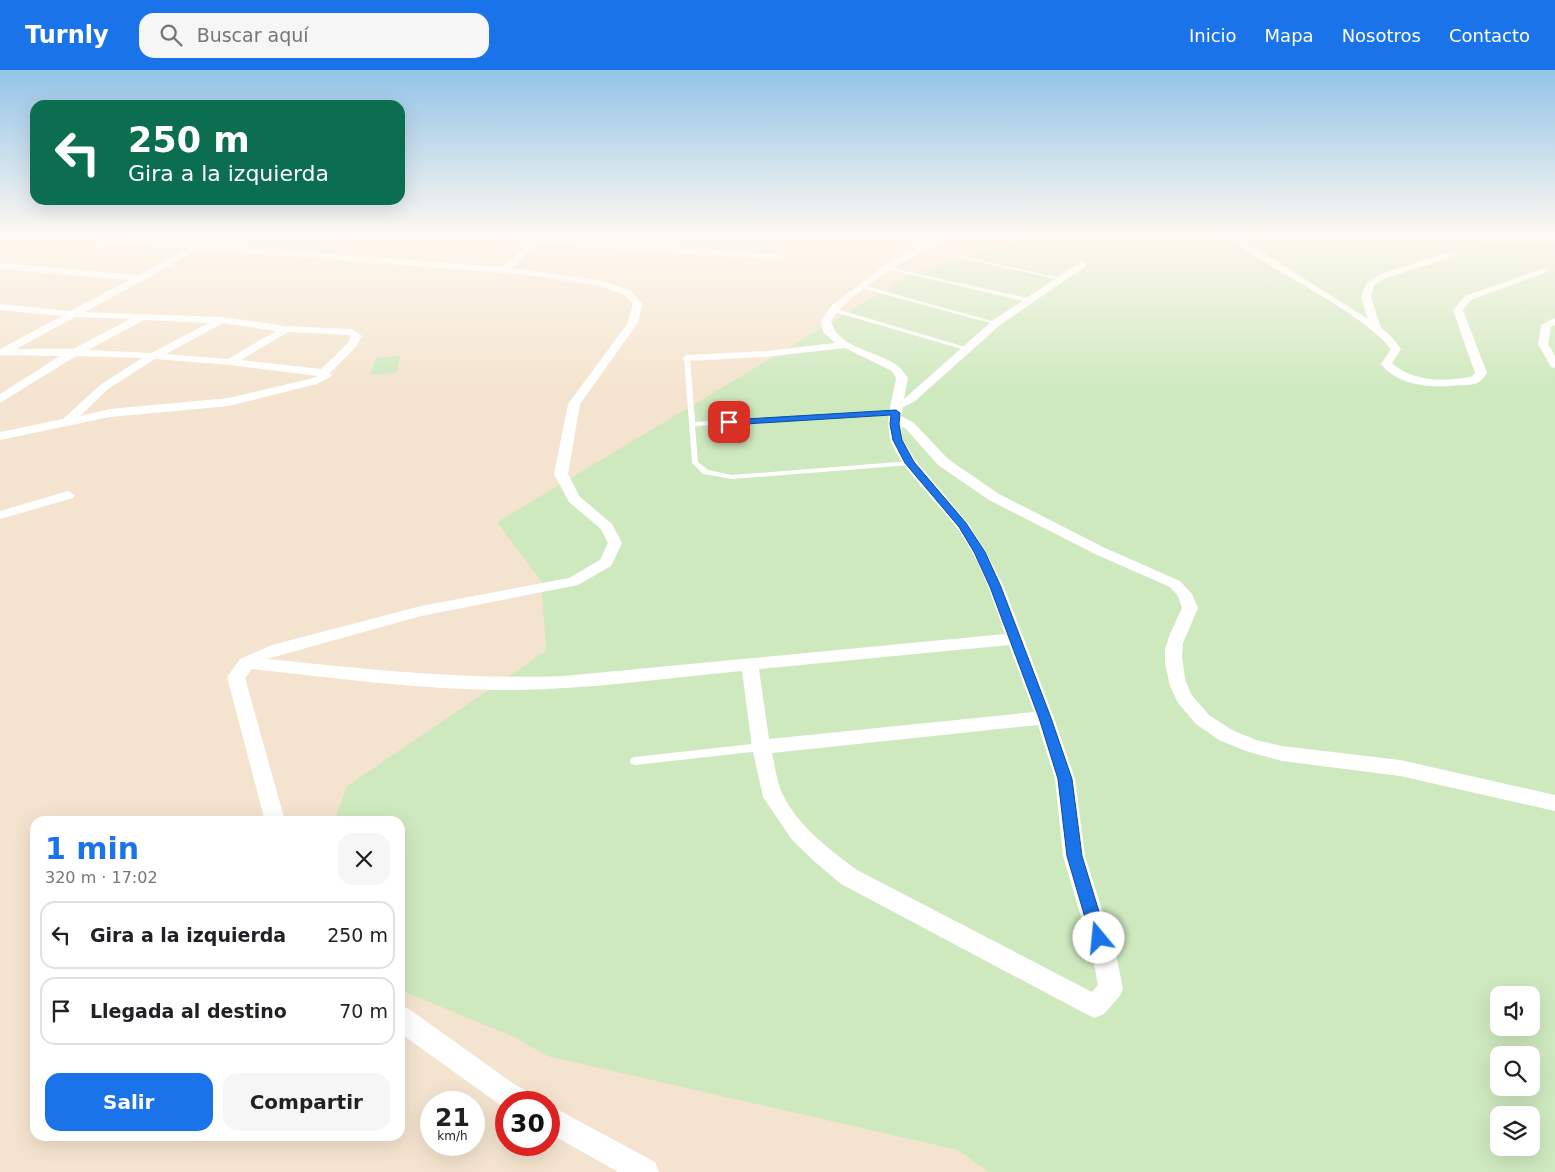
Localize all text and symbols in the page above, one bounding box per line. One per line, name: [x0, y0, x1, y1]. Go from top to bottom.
search box: [139, 13, 489, 58]
text: Turnly: [25, 21, 109, 49]
icon: search: [157, 21, 185, 49]
text: Buscar aquí: [197, 24, 309, 46]
text: Inicio: [1189, 25, 1237, 46]
text: Mapa: [1265, 25, 1314, 46]
text: Nosotros: [1342, 25, 1421, 46]
text: Contacto: [1449, 25, 1530, 46]
icon: left: [45, 120, 110, 185]
text: 250 m: [128, 120, 250, 160]
text: Gira a la izquierda: [128, 161, 329, 186]
pin: [708, 401, 750, 443]
icon: arrive: [715, 408, 743, 436]
text: 1 min: [45, 831, 139, 866]
button: close: [338, 833, 390, 885]
text: 320 m · 17:02: [45, 868, 158, 887]
position arrow: [1072, 911, 1124, 963]
icon: left: [47, 921, 75, 949]
text: Gira a la izquierda: [90, 924, 286, 946]
text: 250 m: [327, 924, 388, 946]
map controls: [1490, 986, 1540, 1156]
button: sound: [1490, 986, 1540, 1036]
icon: arrive: [47, 997, 75, 1025]
text: Llegada al destino: [90, 1000, 287, 1022]
text: 70 m: [339, 1000, 388, 1022]
button: search: [1490, 1046, 1540, 1096]
button: Salir: [45, 1073, 213, 1131]
button: Compartir: [223, 1073, 390, 1131]
speed limit sign: 30: [495, 1091, 560, 1156]
text: 21: [435, 1103, 470, 1132]
button: layers: [1490, 1106, 1540, 1156]
text: km/h: [437, 1129, 468, 1143]

